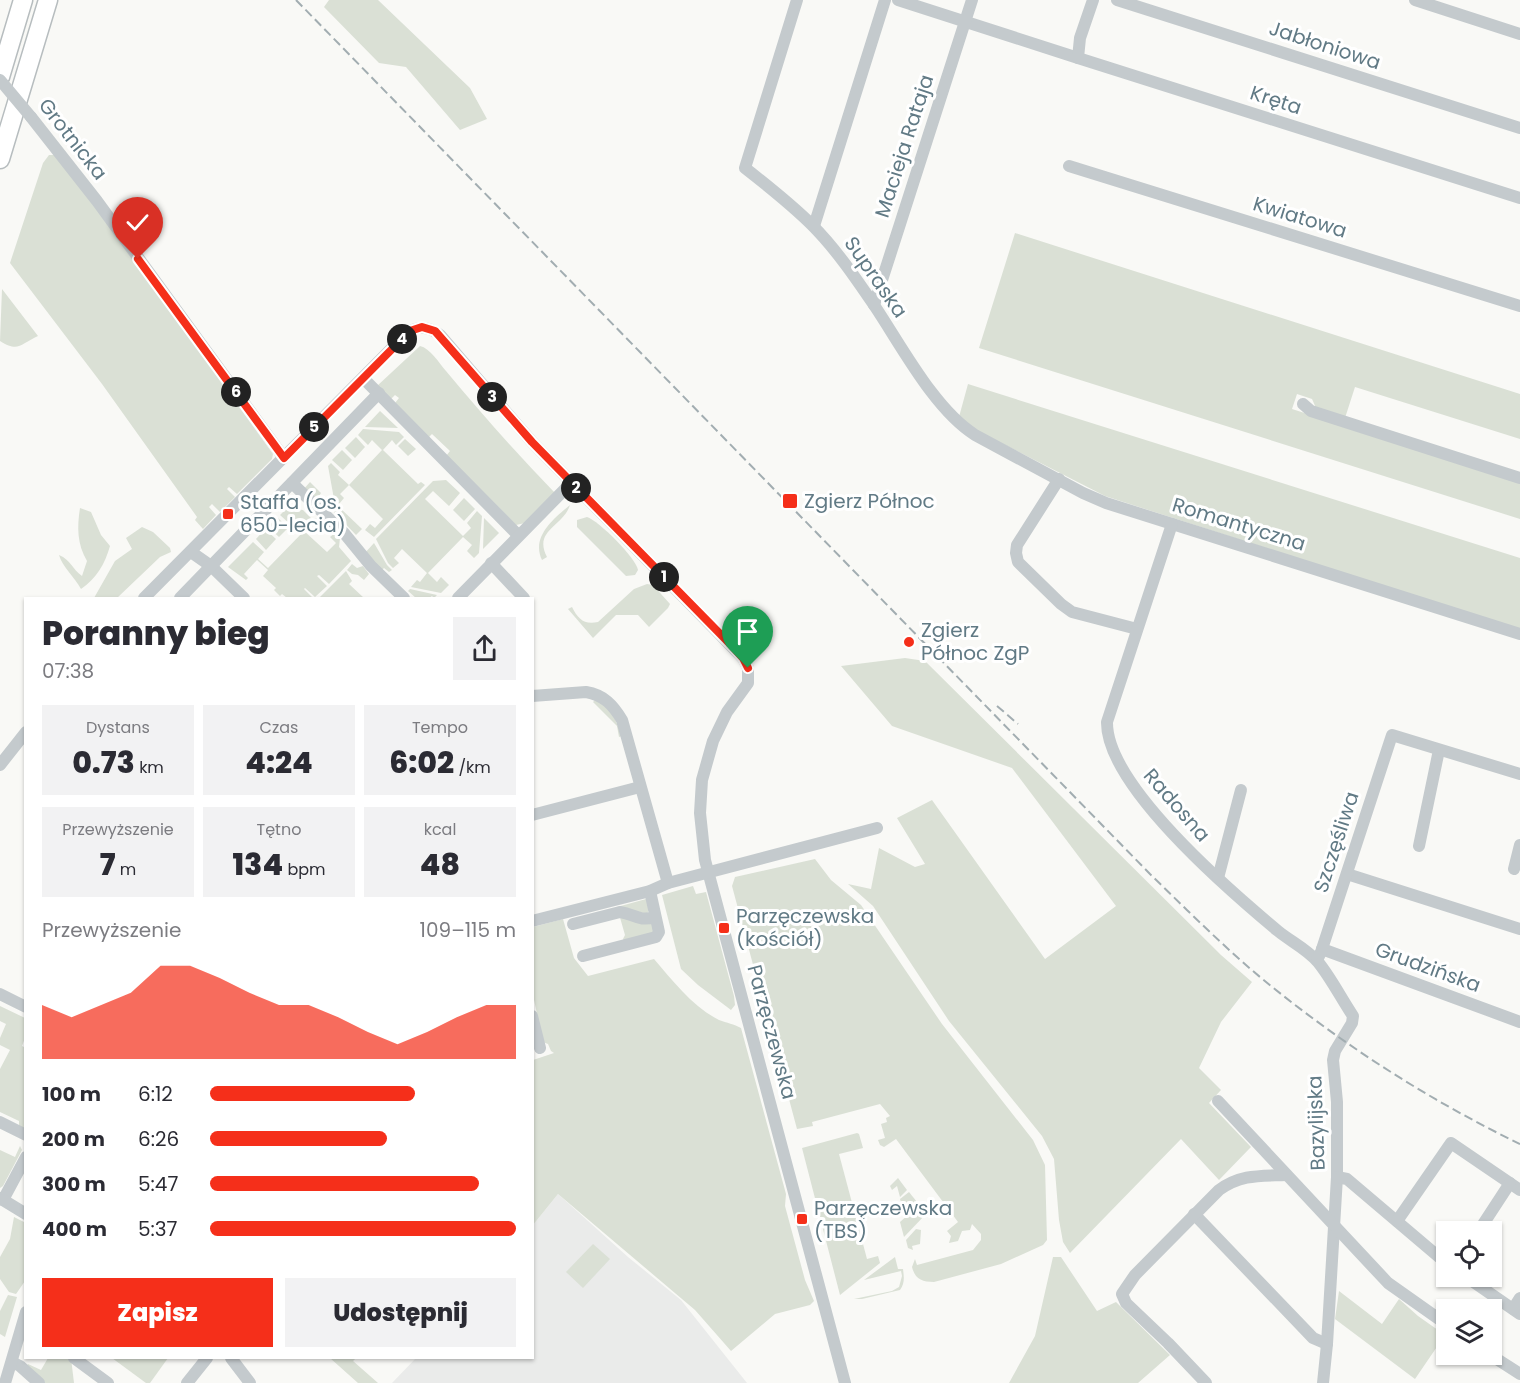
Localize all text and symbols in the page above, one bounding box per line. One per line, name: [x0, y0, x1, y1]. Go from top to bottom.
street label: Jabłoniowa: [1266, 14, 1384, 76]
street label: Macieja Rataja: [868, 71, 940, 221]
street label: Kręta: [1247, 79, 1305, 121]
street label: Grotnicka: [32, 92, 114, 186]
street label: Kwiatowa: [1250, 189, 1350, 245]
pin: [112, 197, 163, 259]
icon: check: [121, 206, 154, 239]
street label: Supraska: [838, 231, 914, 323]
pin: 4: [387, 324, 417, 354]
text: 4: [397, 327, 407, 350]
pin: 6: [221, 377, 251, 407]
text: 6: [231, 380, 241, 403]
pin: 3: [477, 382, 507, 412]
text: 3: [487, 385, 497, 408]
pin: 5: [299, 412, 329, 442]
text: 5: [309, 415, 319, 438]
pin: 2: [561, 473, 591, 503]
text: 2: [571, 476, 581, 499]
place label: Zgierz Północ: [804, 487, 935, 515]
place label: Staffa (os. 650-lecia): [240, 488, 346, 539]
street label: Romantyczna: [1169, 490, 1309, 558]
marker: Zgierz Północ: [781, 492, 799, 510]
marker: Staffa (os. 650-lecia): [221, 507, 235, 521]
pin: 1: [649, 562, 679, 592]
text: 1: [661, 565, 667, 588]
pin: [722, 606, 773, 668]
text: Poranny bieg: [42, 610, 270, 657]
icon: arrive: [731, 615, 764, 648]
place label: Zgierz Północ ZgP: [921, 616, 1029, 667]
button: share: [453, 617, 516, 680]
marker: Zgierz Północ ZgP: [902, 635, 916, 649]
text: 07:38: [42, 657, 94, 685]
text: Dystans: [86, 716, 150, 739]
text: Czas: [260, 716, 298, 739]
text: Tempo: [412, 716, 468, 739]
text: 0.73: [72, 741, 135, 784]
text: 4:24: [245, 741, 313, 784]
text: 6:02: [389, 741, 454, 784]
text: km: [135, 756, 164, 779]
text: /km: [454, 756, 491, 779]
street label: Radosna: [1137, 762, 1217, 848]
street label: Szczęśliwa: [1307, 788, 1365, 896]
text: Przewyższenie: [62, 818, 174, 841]
text: Tętno: [257, 818, 301, 841]
text: kcal: [424, 818, 456, 841]
text: 7: [100, 843, 115, 886]
text: 134: [232, 843, 283, 886]
text: 48: [420, 843, 460, 886]
text: m: [115, 858, 136, 881]
text: bpm: [283, 858, 326, 881]
place label: Parzęczewska (kościół): [736, 902, 874, 953]
text: Przewyższenie: [42, 916, 181, 944]
text: 109–115 m: [420, 916, 516, 944]
marker: Parzęczewska (kościół): [717, 921, 731, 935]
street label: Grudzińska: [1371, 935, 1485, 999]
street label: Parzęczewska: [741, 962, 803, 1102]
street label: Bazylijska: [1300, 1075, 1332, 1171]
text: 100 m: [42, 1080, 101, 1108]
text: 6:12: [138, 1080, 173, 1108]
text: 200 m: [42, 1125, 105, 1153]
text: 6:26: [138, 1125, 179, 1153]
text: 300 m: [42, 1170, 106, 1198]
text: 5:47: [138, 1170, 178, 1198]
place label: Parzęczewska (TBS): [814, 1194, 952, 1245]
marker: Parzęczewska (TBS): [795, 1212, 809, 1226]
text: 400 m: [42, 1215, 107, 1243]
text: 5:37: [138, 1215, 178, 1243]
map controls: [1436, 1221, 1502, 1365]
button: locate: [1436, 1221, 1502, 1287]
button: Zapisz: [42, 1278, 273, 1347]
button: Udostępnij: [285, 1278, 516, 1347]
button: layers: [1436, 1299, 1502, 1365]

